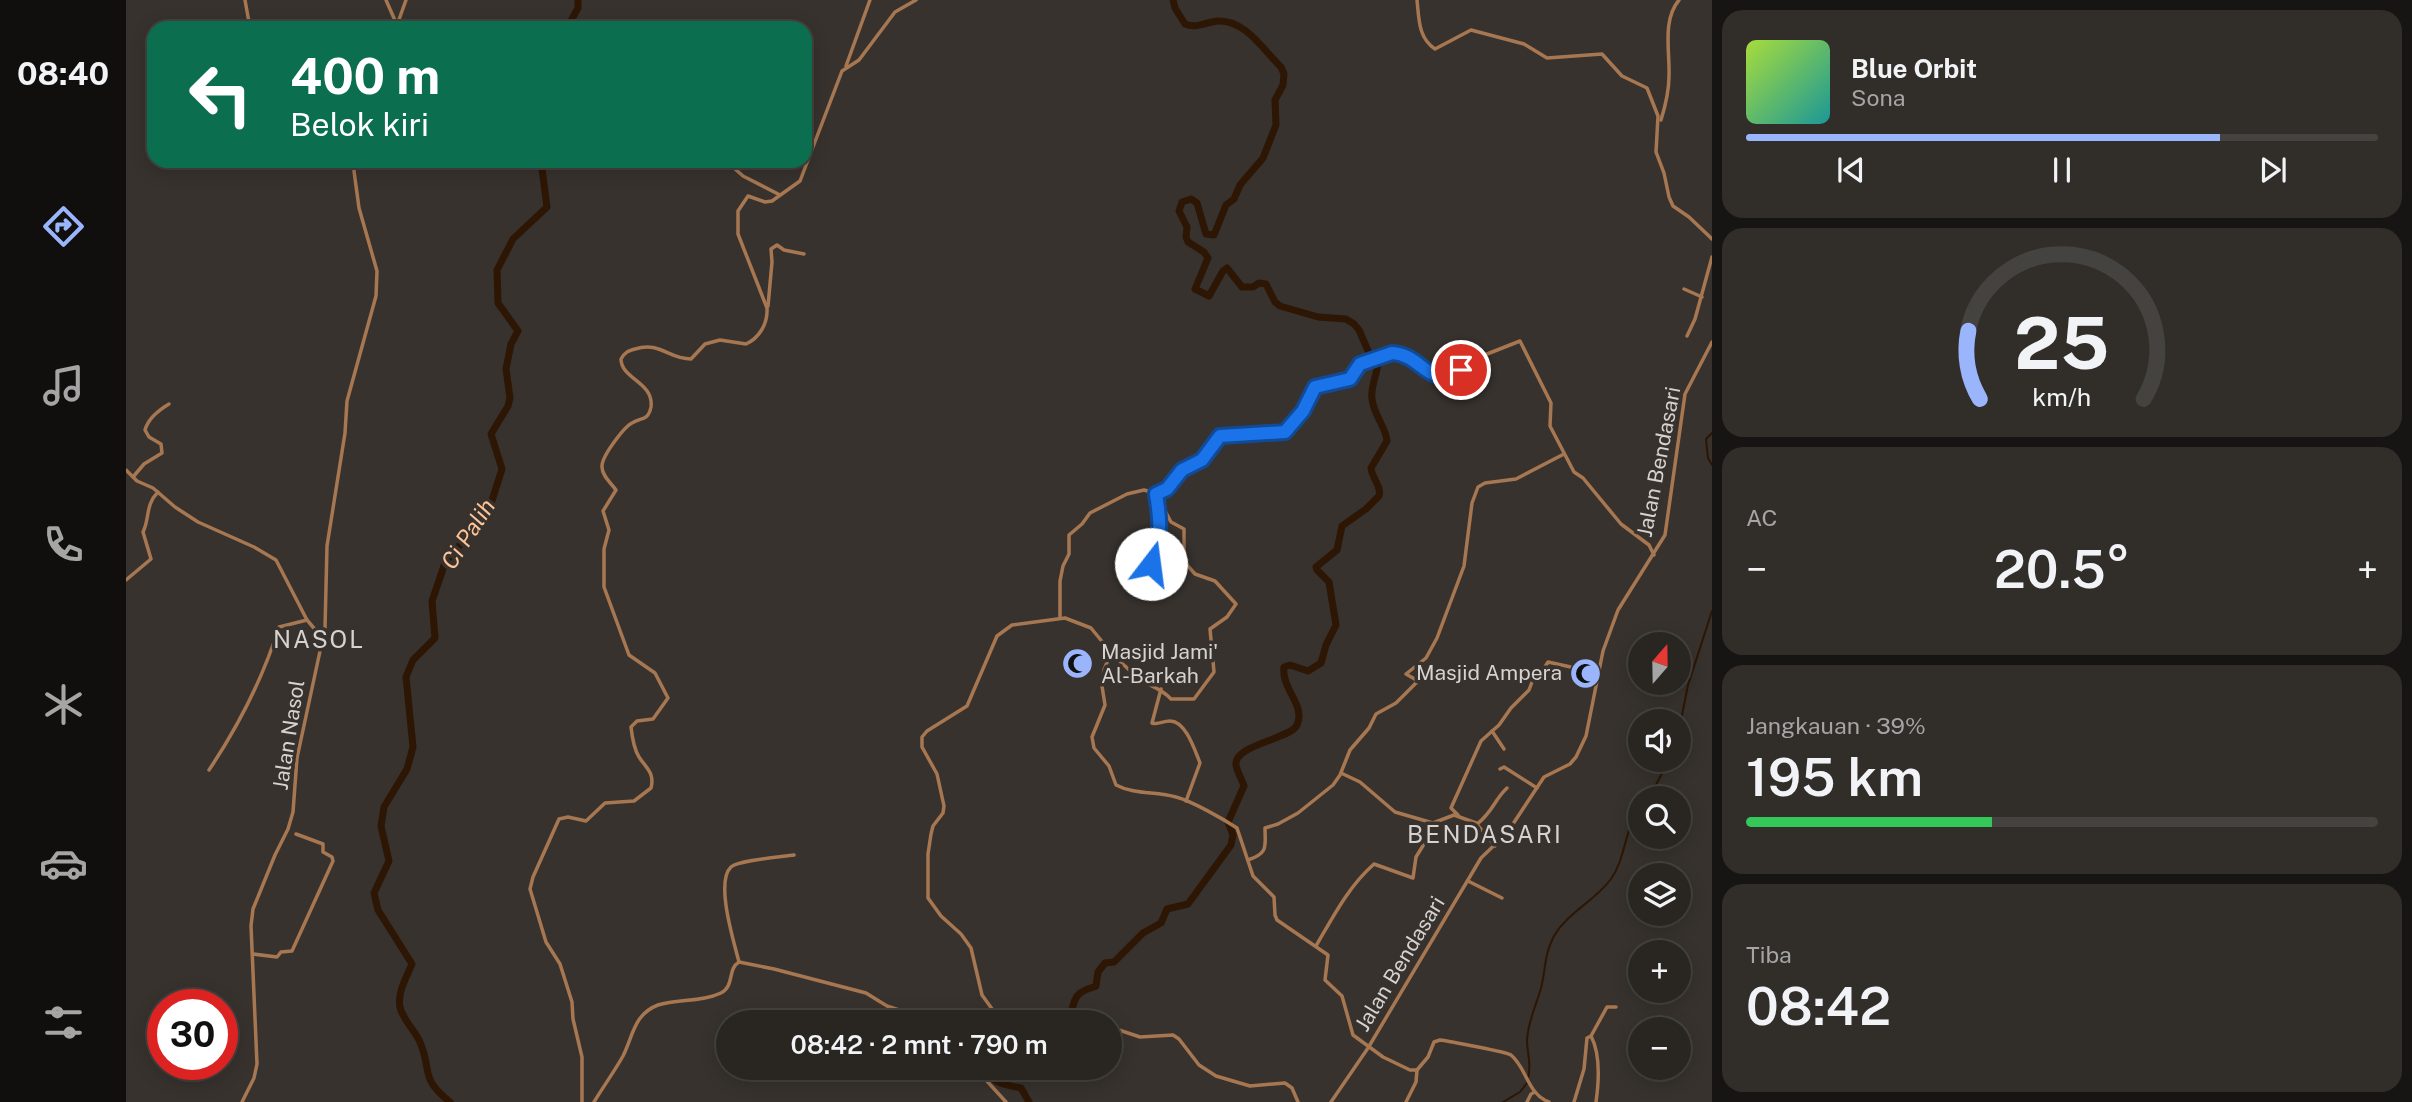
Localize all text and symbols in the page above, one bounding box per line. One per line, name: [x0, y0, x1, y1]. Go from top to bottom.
text: 400 m: [290, 47, 440, 105]
icon: left: [175, 49, 266, 140]
text: Blue Orbit: [1851, 53, 1977, 84]
text: 08:40: [17, 55, 109, 92]
text: Sona: [1851, 84, 1905, 111]
text: Belok kiri: [290, 106, 429, 143]
icon: previous: [1832, 151, 1870, 189]
icon: pause: [2043, 151, 2081, 189]
icon: next: [2254, 151, 2292, 189]
icon: directions: [39, 202, 88, 251]
text: 25: [2014, 300, 2110, 385]
pin: [1431, 340, 1491, 400]
icon: arrive: [1442, 351, 1480, 389]
icon: music: [39, 361, 88, 410]
text: km/h: [2033, 381, 2091, 411]
street label: Jalan Bendasari: [1632, 385, 1685, 539]
water label: Ci Palih: [435, 494, 500, 574]
text: AC: [1746, 504, 1777, 531]
icon: phone: [39, 520, 88, 569]
position arrow: [1114, 527, 1188, 601]
text: 20.5°: [1994, 539, 2130, 600]
text: −: [1746, 547, 1767, 592]
text: +: [2357, 547, 2378, 592]
district label: NASOL: [273, 625, 365, 653]
north arrow: [1628, 632, 1690, 695]
map controls: [1628, 632, 1691, 1080]
place label: Masjid Jami' Al-Barkah: [1101, 639, 1218, 688]
mosque icon: Masjid Jami' Al-Barkah: [1061, 647, 1095, 681]
mosque icon: Masjid Ampera: [1568, 656, 1602, 690]
place label: Masjid Ampera: [1416, 660, 1562, 685]
street label: Jalan Nasol: [267, 678, 310, 792]
icon: climate: [39, 680, 88, 729]
button: sound: [1628, 709, 1691, 772]
text: Jangkauan · 39%: [1746, 712, 1926, 739]
text: 195 km: [1746, 747, 1923, 808]
button: search: [1628, 786, 1691, 849]
district label: BENDASARI: [1407, 820, 1563, 848]
icon: car: [39, 839, 88, 888]
button: layers: [1628, 863, 1691, 926]
street label: Jalan Bendasari: [1350, 892, 1450, 1036]
button: +: [1628, 940, 1691, 1003]
text: Tiba: [1746, 941, 1792, 968]
text: 08:42: [1746, 976, 1891, 1037]
speed limit sign: 30: [147, 989, 238, 1080]
icon: filters: [39, 998, 88, 1047]
button: −: [1628, 1017, 1691, 1080]
text: 08:42 · 2 mnt · 790 m: [790, 1029, 1048, 1060]

